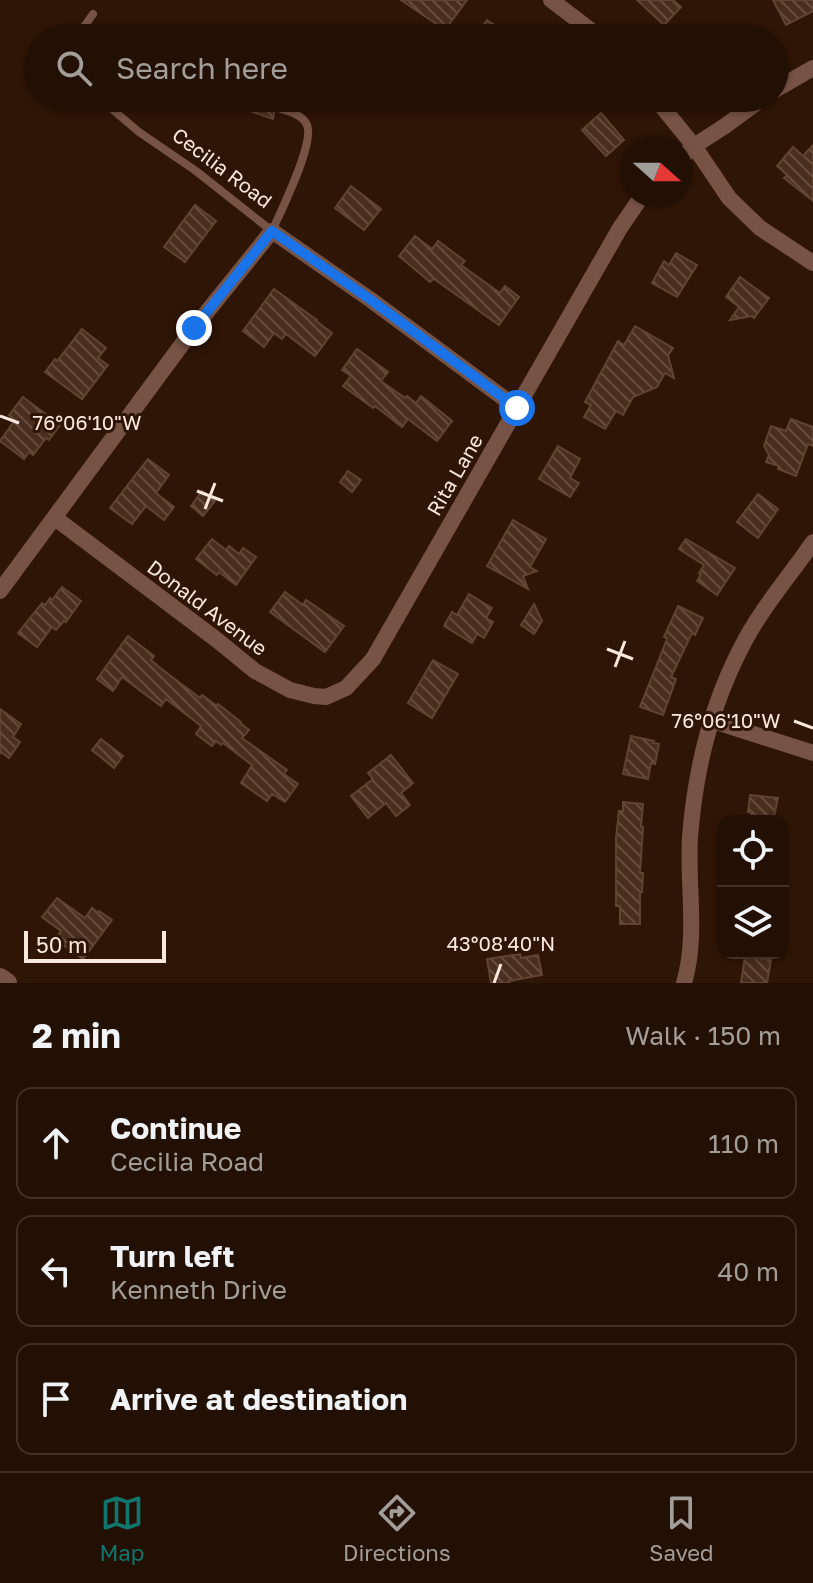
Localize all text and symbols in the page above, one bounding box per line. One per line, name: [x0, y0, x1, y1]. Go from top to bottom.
search box: [24, 24, 789, 112]
icon: search: [52, 46, 96, 90]
text: Search here: [116, 50, 288, 86]
street label: Cecilia Road: [168, 122, 277, 212]
north arrow: [621, 136, 693, 208]
route end: [176, 310, 212, 346]
route start: [499, 390, 535, 426]
text: 76°06'10"W: [33, 410, 141, 434]
street label: Rita Lane: [421, 430, 487, 519]
street label: Donald Avenue: [143, 554, 272, 660]
text: 76°06'10"W: [672, 708, 780, 732]
map controls: [717, 815, 789, 959]
button: locate: [717, 815, 789, 887]
button: layers: [717, 887, 789, 959]
scale bar: [24, 927, 166, 963]
text: 50 m: [36, 931, 87, 958]
text: 43°08'40"N: [447, 931, 555, 955]
text: 2 min: [32, 1015, 121, 1055]
text: Walk · 150 m: [625, 1020, 781, 1051]
text: Continue: [110, 1110, 241, 1146]
icon: ahead: [34, 1121, 78, 1165]
text: 110 m: [708, 1128, 779, 1159]
text: Cecilia Road: [110, 1146, 264, 1177]
text: Turn left: [110, 1238, 235, 1274]
icon: left: [34, 1249, 78, 1293]
text: 40 m: [718, 1256, 779, 1287]
text: Kenneth Drive: [110, 1274, 287, 1305]
icon: arrive: [34, 1377, 78, 1421]
text: Arrive at destination: [110, 1381, 407, 1417]
tab: Map: [99, 1491, 144, 1566]
tab: Directions: [343, 1491, 451, 1566]
tab: Saved: [649, 1491, 714, 1566]

